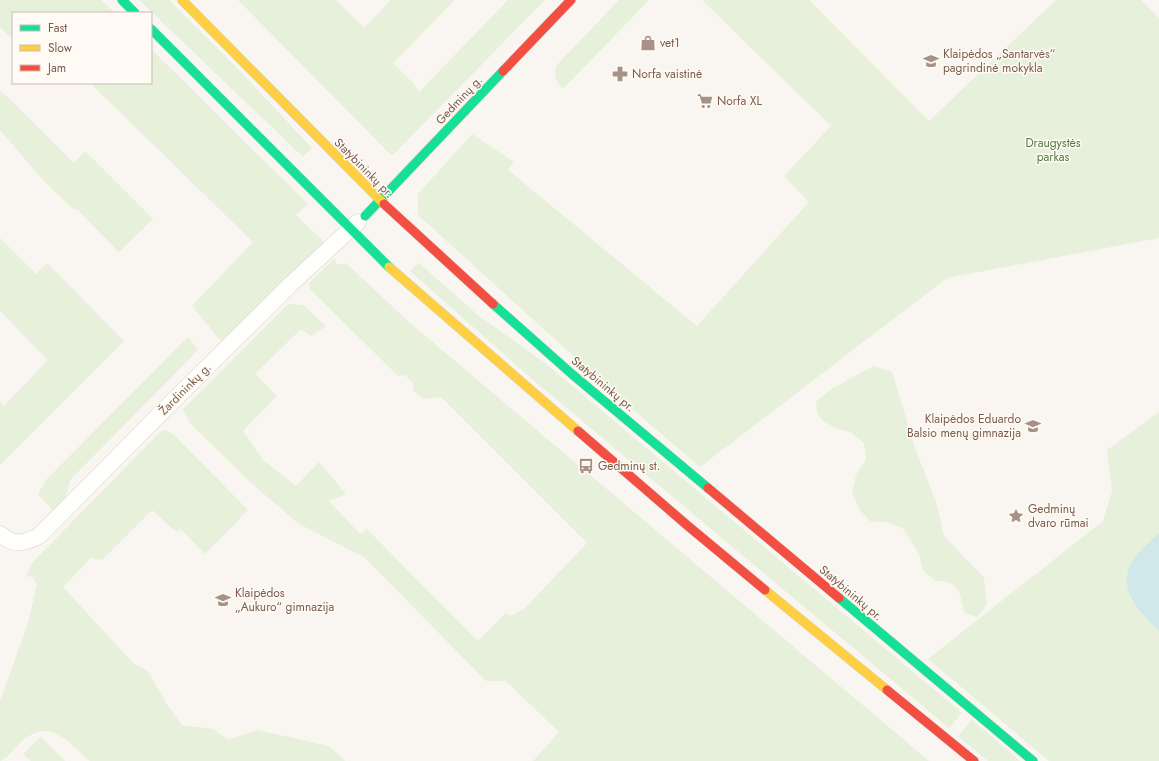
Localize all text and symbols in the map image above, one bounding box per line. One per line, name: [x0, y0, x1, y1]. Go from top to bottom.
legend: [12, 12, 152, 84]
text: Fast: [48, 19, 67, 37]
shop icon: vet1: [639, 34, 657, 52]
place label: vet1: [660, 34, 680, 52]
text: Slow: [48, 39, 73, 57]
place label: Klaipėdos „Santarvės“ pagrindinė mokykla: [943, 45, 1056, 77]
school or university icon: Klaipėdos „Santarvės“ pagrindinė mokykla: [922, 52, 940, 70]
text: Jam: [46, 59, 66, 77]
pharmacy icon: Norfa vaistinė: [611, 65, 629, 83]
place label: Norfa vaistinė: [632, 65, 702, 83]
street label: Gedminų g.: [431, 71, 487, 129]
supermarket icon: Norfa XL: [696, 92, 714, 110]
place label: Norfa XL: [717, 92, 762, 110]
street label: Statybininkų pr.: [330, 134, 398, 202]
park label: Draugystės parkas: [1025, 134, 1081, 166]
street label: Statybininkų pr.: [567, 352, 639, 416]
street label: Žardininkų g.: [155, 359, 215, 419]
place label: Klaipėdos Eduardo Balsio menų gimnazija: [907, 410, 1021, 442]
school or university icon: Klaipėdos Eduardo Balsio menų gimnazija: [1024, 417, 1042, 435]
bus stop icon: Gedminų st.: [577, 457, 595, 475]
place label: Gedminų st.: [598, 457, 660, 475]
place label: Gedminų dvaro rūmai: [1028, 500, 1089, 532]
place icon: Gedminų dvaro rūmai: [1007, 507, 1025, 525]
street label: Statybininkų pr.: [815, 561, 887, 625]
place label: Klaipėdos „Aukuro“ gimnazija: [235, 584, 335, 616]
school or university icon: Klaipėdos „Aukuro“ gimnazija: [214, 591, 232, 609]

